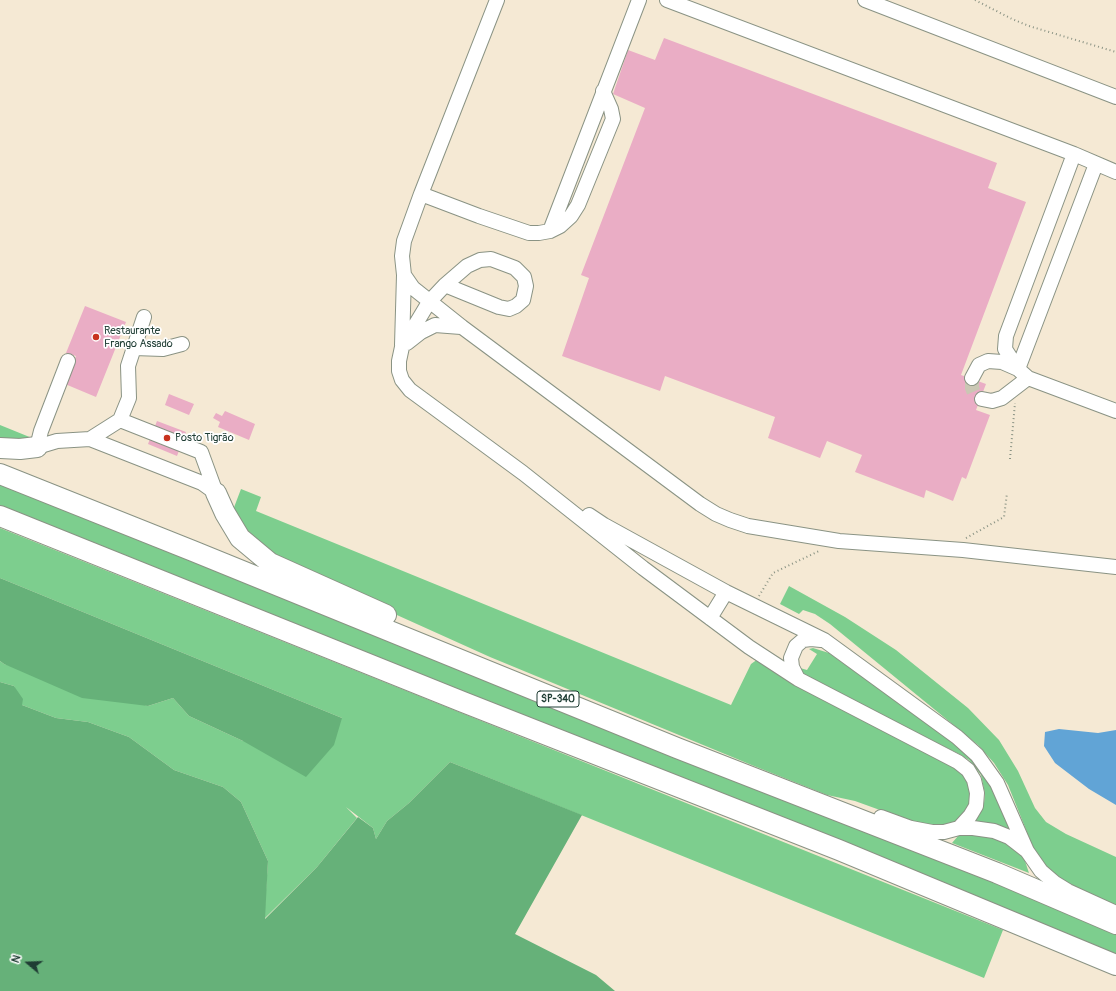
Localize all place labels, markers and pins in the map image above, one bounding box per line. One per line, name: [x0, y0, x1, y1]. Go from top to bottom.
place label: Restaurante Frango Assado: [104, 324, 173, 350]
marker: Restaurante Frango Assado: [91, 332, 101, 342]
place label: Posto Tigrão: [175, 431, 234, 445]
marker: Posto Tigrão: [162, 433, 172, 443]

